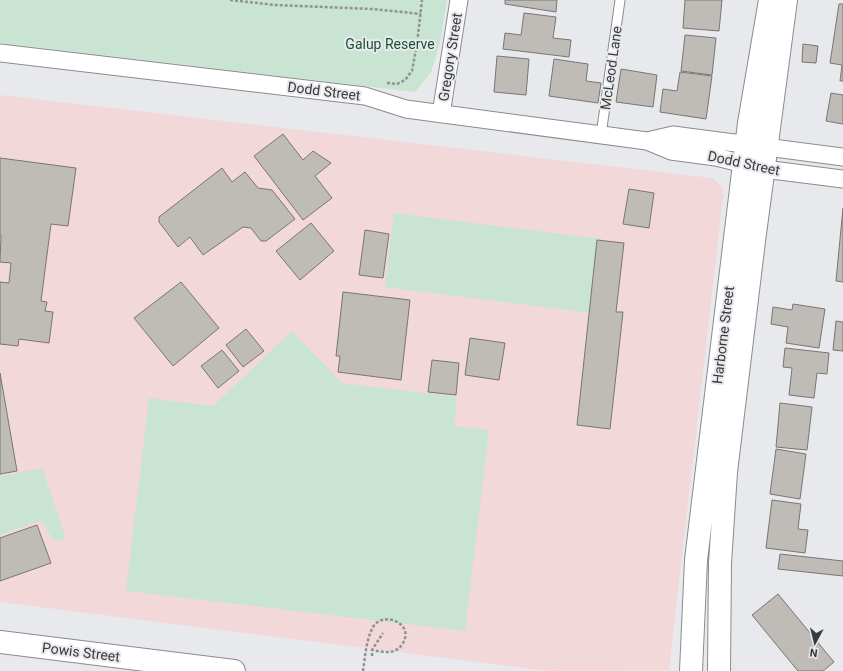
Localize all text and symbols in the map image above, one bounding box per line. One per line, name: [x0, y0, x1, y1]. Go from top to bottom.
street label: Gregory Street: [435, 11, 465, 102]
street label: McLeod Lane: [597, 25, 625, 111]
park label: Galup Reserve: [345, 36, 435, 52]
street label: Dodd Street: [287, 79, 362, 103]
street label: Dodd Street: [706, 148, 782, 179]
street label: Harborne Street: [709, 285, 737, 385]
north arrow: [795, 623, 835, 663]
street label: Powis Street: [41, 639, 121, 665]
text: N: [809, 645, 818, 659]

